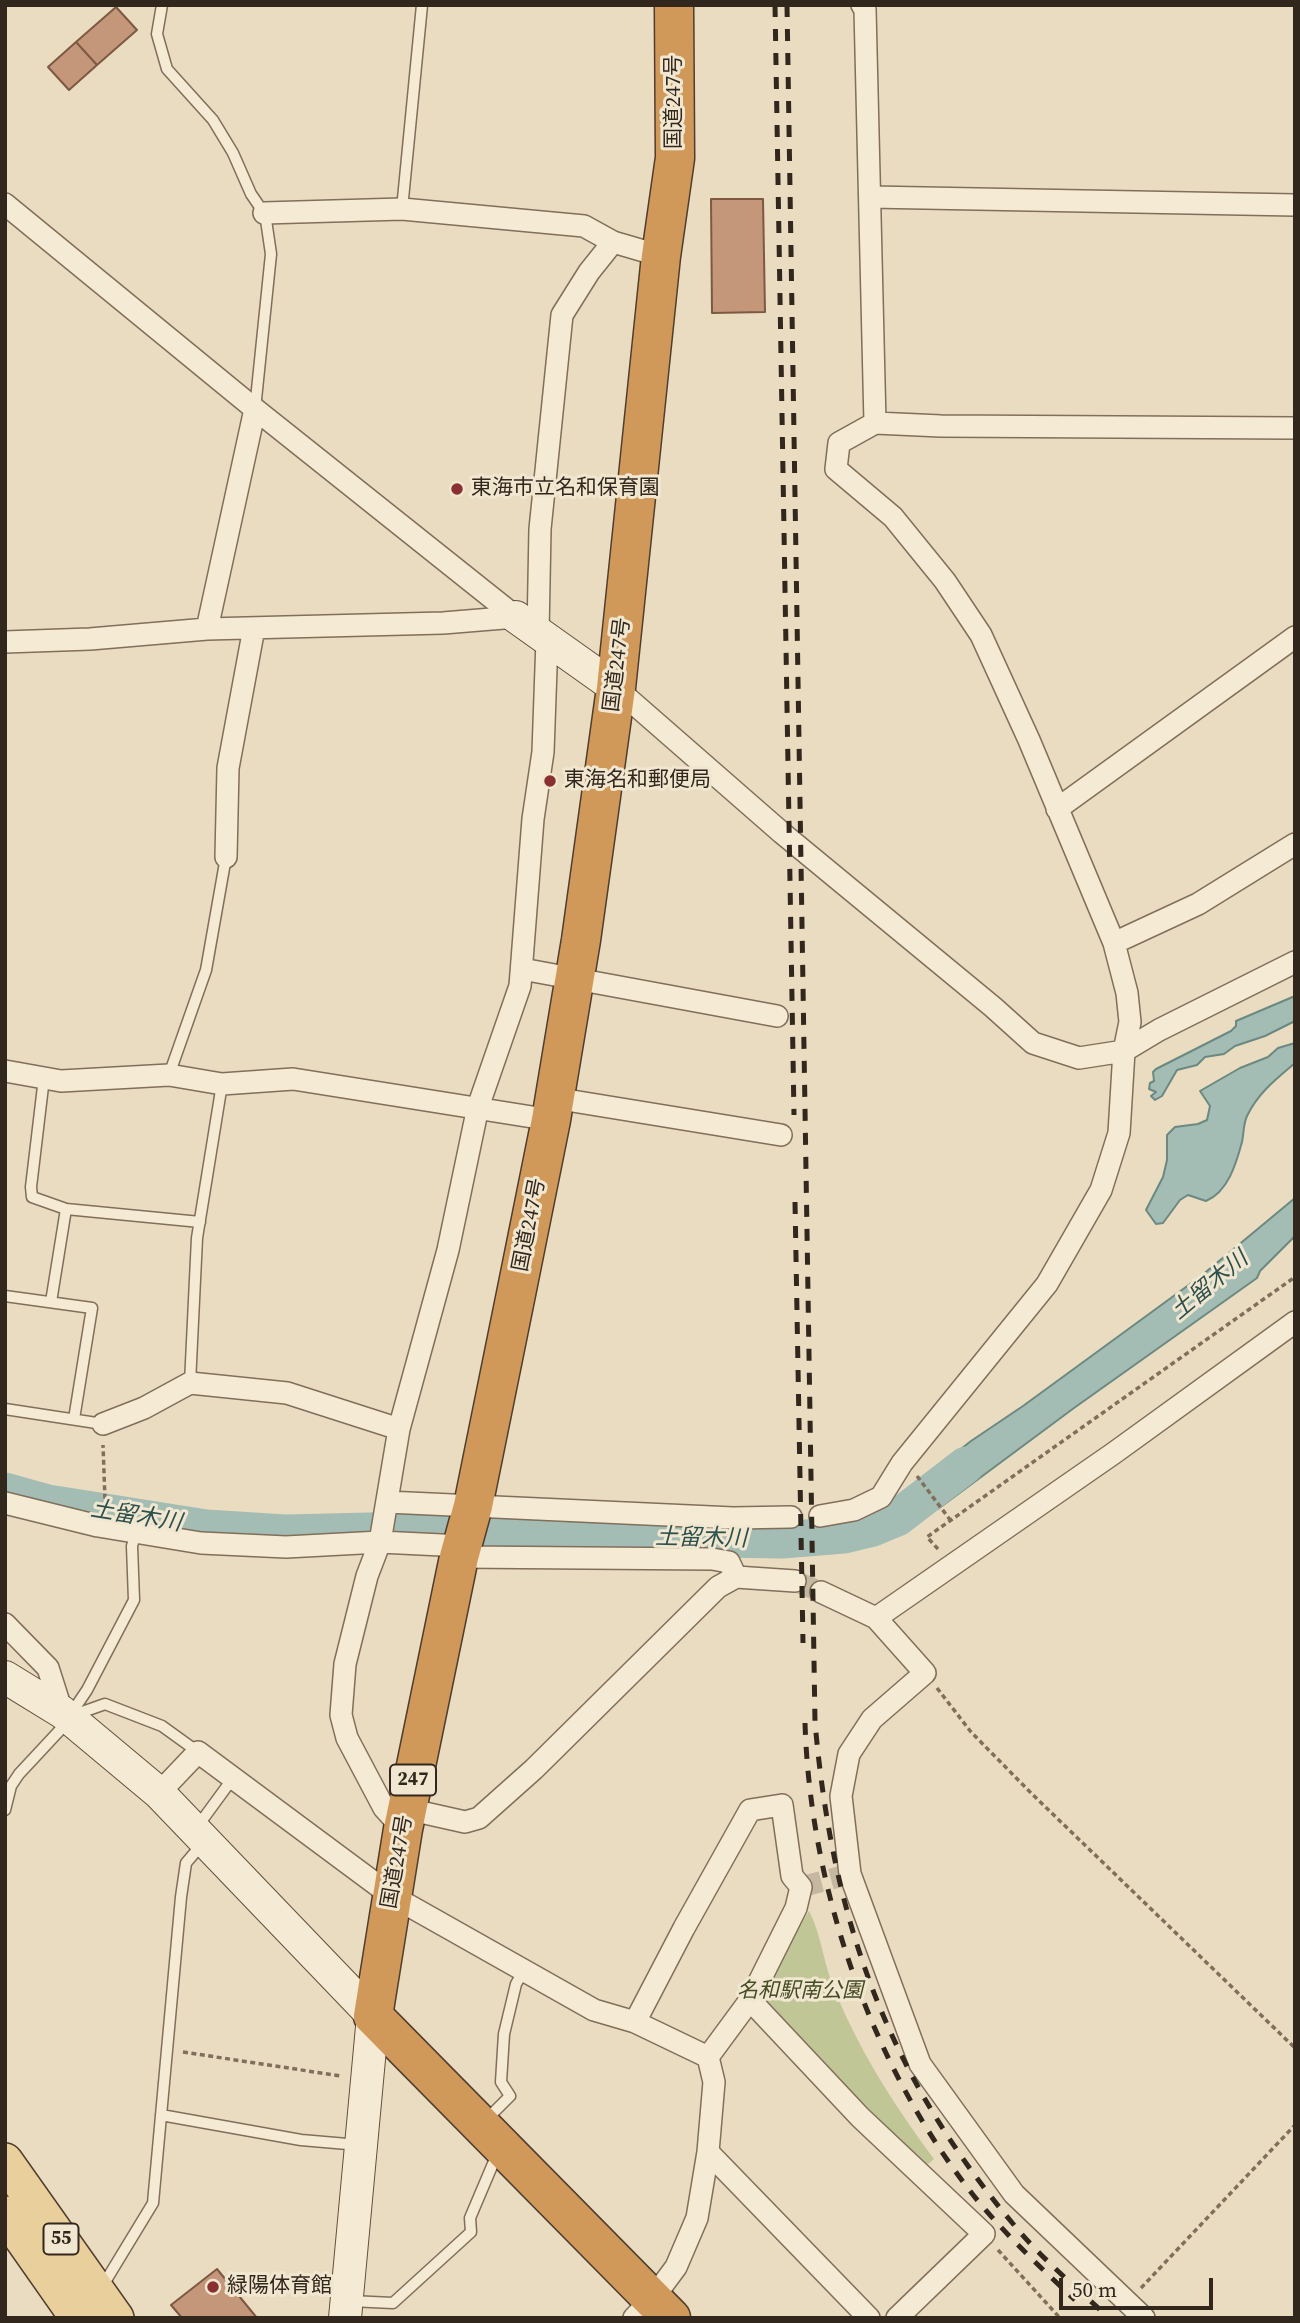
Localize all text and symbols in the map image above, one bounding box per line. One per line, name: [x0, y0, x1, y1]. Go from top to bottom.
street label: 国道247号: [662, 55, 688, 149]
place label: 東海市立名和保育園: [471, 476, 660, 502]
marker: 東海市立名和保育園: [449, 481, 465, 497]
street label: 国道247号: [600, 617, 636, 713]
place label: 東海名和郵便局: [564, 768, 711, 794]
marker: 東海名和郵便局: [542, 773, 558, 789]
street label: 国道247号: [509, 1176, 551, 1274]
water label: 土留木川: [1166, 1246, 1254, 1326]
water label: 土留木川: [88, 1496, 184, 1538]
water label: 土留木川: [655, 1524, 747, 1554]
road number: 247: [390, 1764, 436, 1796]
street label: 国道247号: [377, 1813, 419, 1911]
park label: 名和駅南公園: [737, 1979, 863, 2005]
road number: 55: [43, 2224, 78, 2254]
scale bar: [1062, 2264, 1216, 2308]
place label: 緑陽体育館: [227, 2274, 332, 2300]
text: 50 m: [1072, 2275, 1117, 2304]
marker: 緑陽体育館: [205, 2279, 221, 2295]

